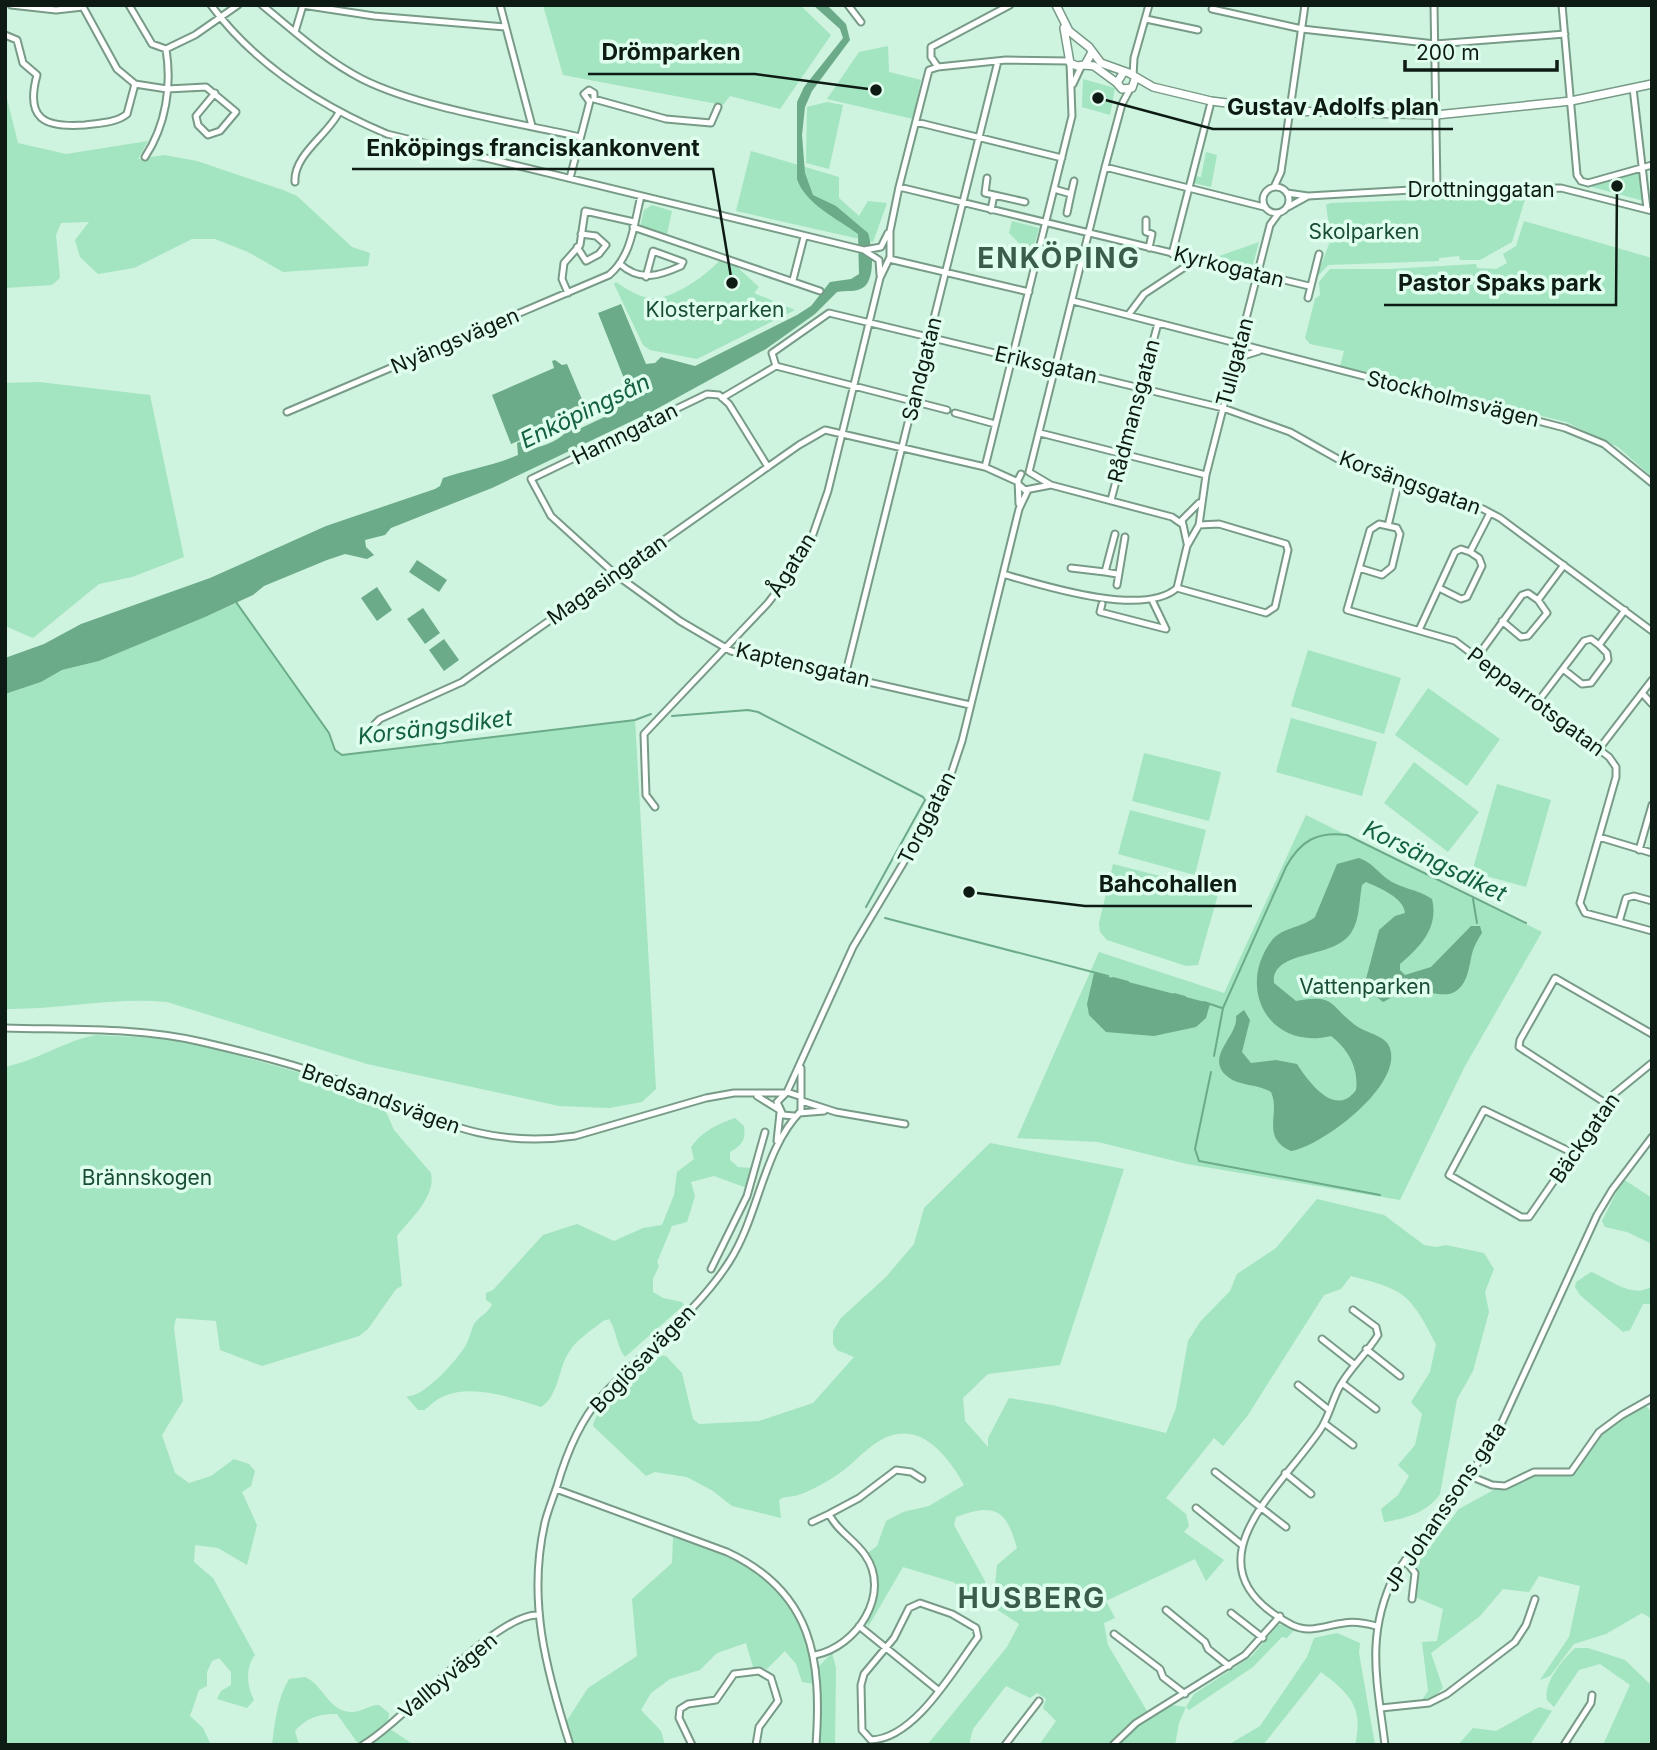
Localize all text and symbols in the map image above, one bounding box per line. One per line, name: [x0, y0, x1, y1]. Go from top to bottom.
scale bar: [1405, 28, 1557, 72]
callout: Drömparken: [588, 30, 755, 74]
text: Drömparken: [601, 38, 741, 66]
text: 200 m: [1416, 40, 1480, 65]
callout: Gustav Adolfs plan: [1213, 85, 1453, 129]
text: Gustav Adolfs plan: [1227, 93, 1439, 121]
callout: Enköpings franciskankonvent: [352, 125, 713, 169]
text: Enköpings franciskankonvent: [366, 134, 700, 162]
street label: Drottninggatan: [1407, 177, 1555, 202]
park label: Skolparken: [1309, 219, 1420, 244]
district label: ENKÖPING: [977, 241, 1141, 275]
street label: Kyrkogatan: [1171, 241, 1287, 292]
callout: Pastor Spaks park: [1384, 261, 1616, 305]
text: Pastor Spaks park: [1398, 269, 1603, 297]
park label: Klosterparken: [646, 297, 784, 322]
street label: Nyängsvägen: [387, 302, 523, 379]
street label: Sandgatan: [897, 314, 947, 424]
street label: Tullgatan: [1211, 315, 1258, 409]
street label: Rådmansgatan: [1102, 336, 1165, 485]
street label: Eriksgatan: [992, 341, 1100, 388]
street label: Stockholmsvägen: [1364, 365, 1542, 432]
water label: Enköpingsån: [516, 368, 654, 454]
street label: Hamngatan: [568, 397, 682, 470]
street label: Korsängsgatan: [1336, 445, 1484, 520]
street label: Ågatan: [761, 527, 821, 601]
street label: Magasingatan: [542, 529, 671, 630]
street label: Kaptensgatan: [734, 637, 873, 692]
street label: Pepparrotsgatan: [1463, 642, 1610, 761]
water label: Korsängsdiket: [356, 704, 514, 750]
street label: Torggatan: [893, 767, 961, 868]
water label: Korsängsdiket: [1359, 814, 1512, 908]
callout: Bahcohallen: [1085, 862, 1252, 906]
text: Bahcohallen: [1099, 870, 1237, 898]
park label: Vattenparken: [1299, 974, 1431, 999]
street label: Bredsandsvägen: [299, 1058, 464, 1139]
street label: Bäckgatan: [1544, 1088, 1625, 1188]
park label: Brännskogen: [82, 1165, 212, 1190]
street label: Boglösavägen: [585, 1299, 700, 1418]
street label: JP Johanssons gata: [1378, 1417, 1511, 1597]
district label: HUSBERG: [958, 1581, 1106, 1615]
street label: Vallbyvägen: [393, 1627, 502, 1724]

